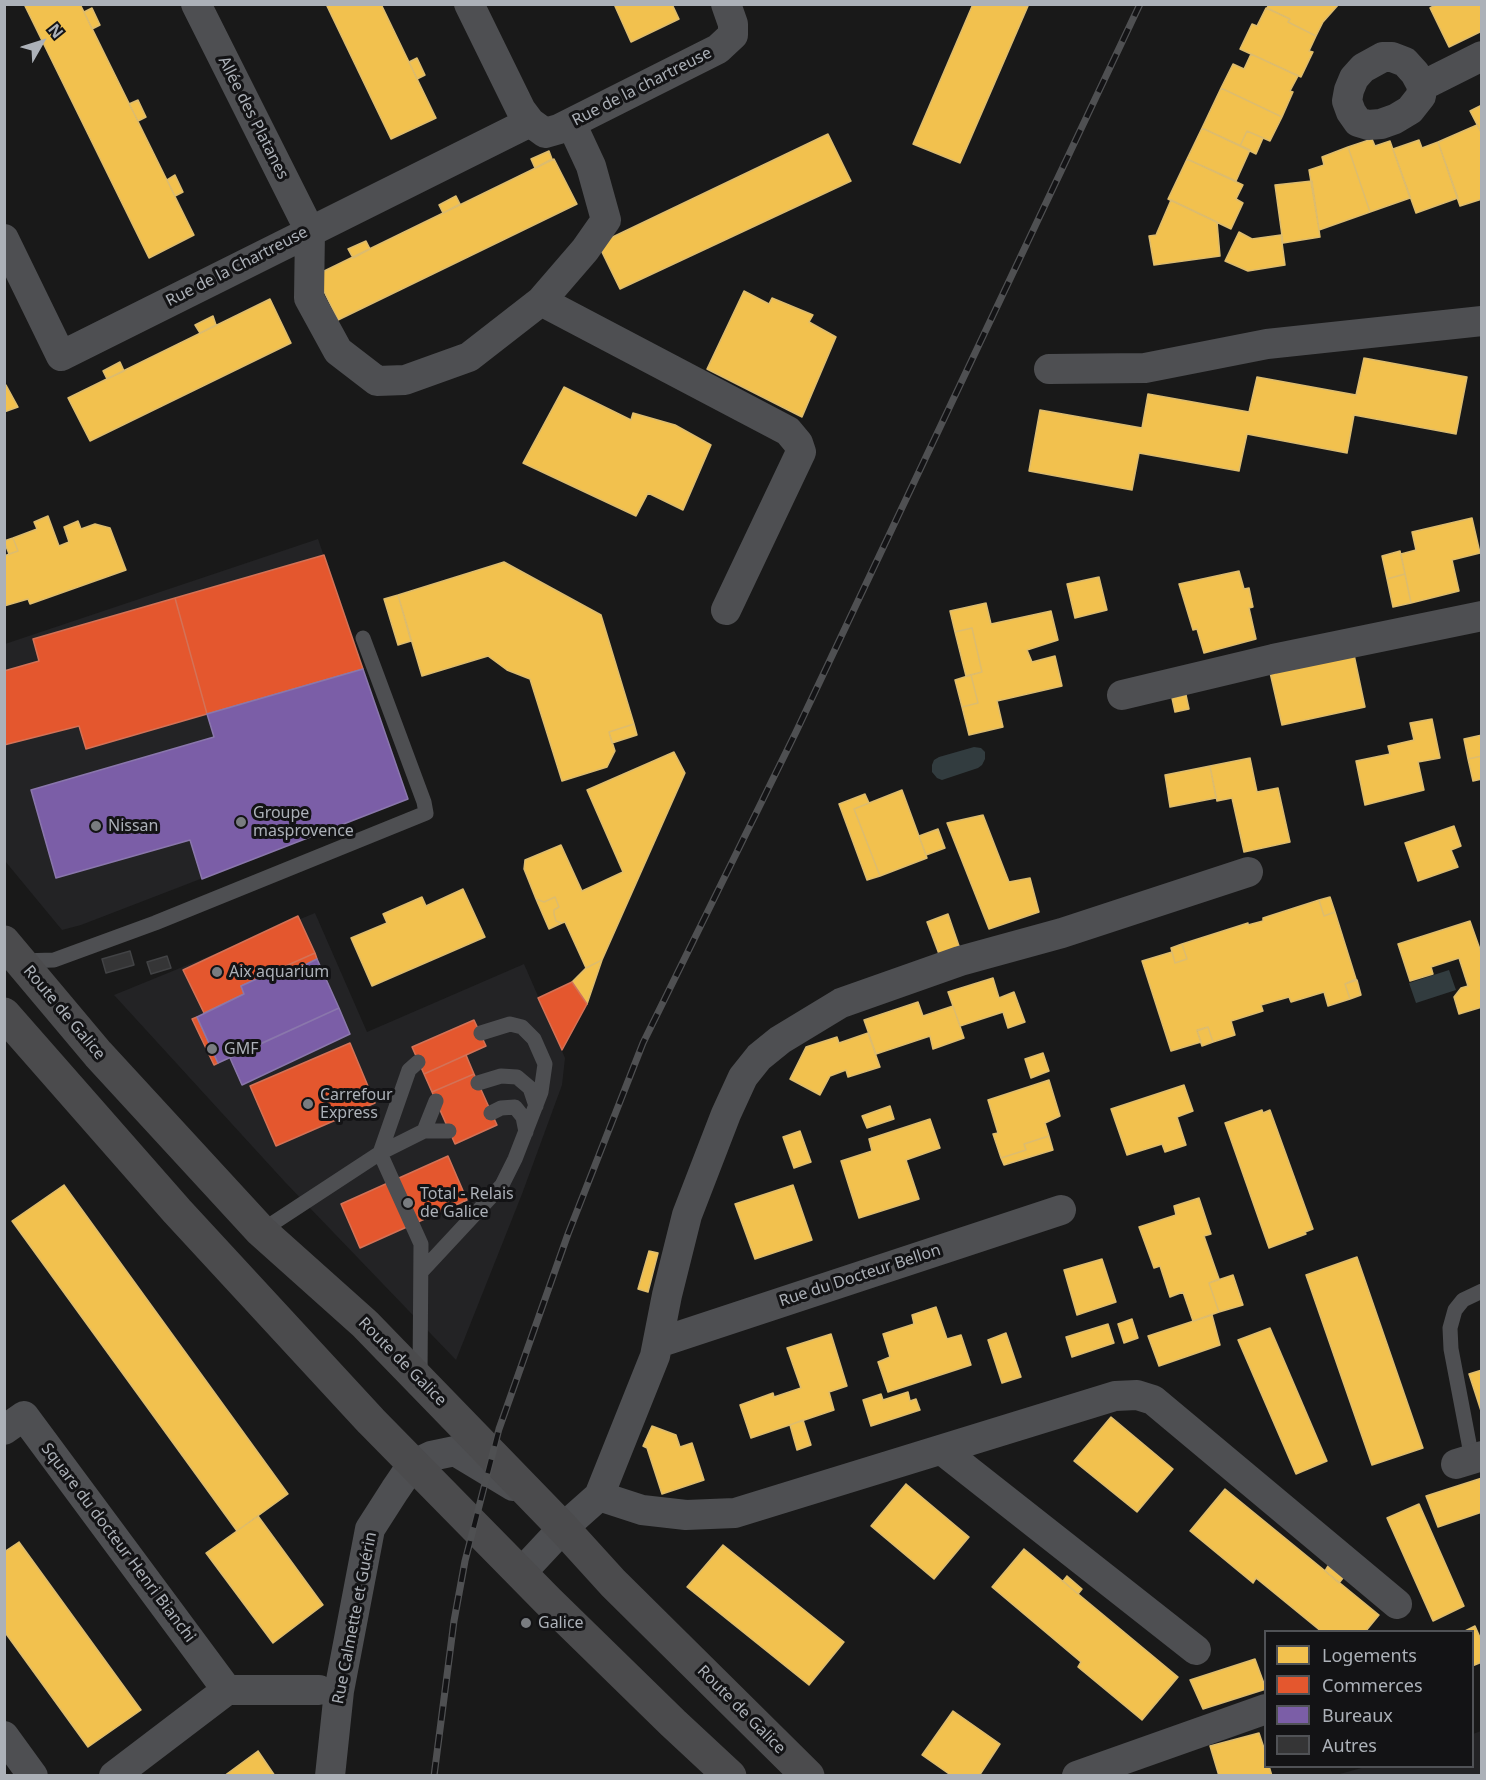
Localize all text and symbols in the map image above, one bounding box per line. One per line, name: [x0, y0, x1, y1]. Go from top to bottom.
north arrow: [12, 12, 72, 72]
text: N: [43, 19, 69, 43]
street label: Rue de la chartreuse: [569, 43, 715, 131]
street label: Allée des Platanes: [214, 53, 292, 183]
street label: Rue de la Chartreuse: [163, 223, 311, 311]
place label: Groupe masprovence: [253, 803, 354, 841]
marker: Groupe masprovence: [234, 815, 248, 829]
place label: Nissan: [108, 816, 158, 836]
marker: Nissan: [89, 819, 103, 833]
street label: Route de Galice: [19, 962, 109, 1064]
place label: Aix aquarium: [229, 962, 329, 982]
marker: Aix aquarium: [210, 965, 224, 979]
place label: GMF: [224, 1039, 258, 1059]
marker: GMF: [205, 1042, 219, 1056]
place label: Carrefour Express: [320, 1085, 393, 1123]
marker: Carrefour Express: [301, 1097, 315, 1111]
place label: Total - Relais de Galice: [420, 1184, 514, 1222]
marker: Total - Relais de Galice: [401, 1196, 415, 1210]
street label: Rue du Docteur Bellon: [777, 1241, 943, 1311]
street label: Route de Galice: [354, 1314, 450, 1410]
street label: Square du docteur Henri Bianchi: [37, 1440, 199, 1646]
street label: Rue Calmette et Guérin: [329, 1530, 381, 1706]
place label: Galice: [538, 1613, 584, 1633]
marker: Galice: [519, 1616, 533, 1630]
legend: [1264, 1630, 1474, 1768]
text: Logements: [1322, 1643, 1417, 1667]
street label: Route de Galice: [693, 1662, 789, 1758]
text: Commerces: [1322, 1673, 1423, 1697]
text: Bureaux: [1322, 1703, 1393, 1727]
text: Autres: [1322, 1733, 1377, 1757]

